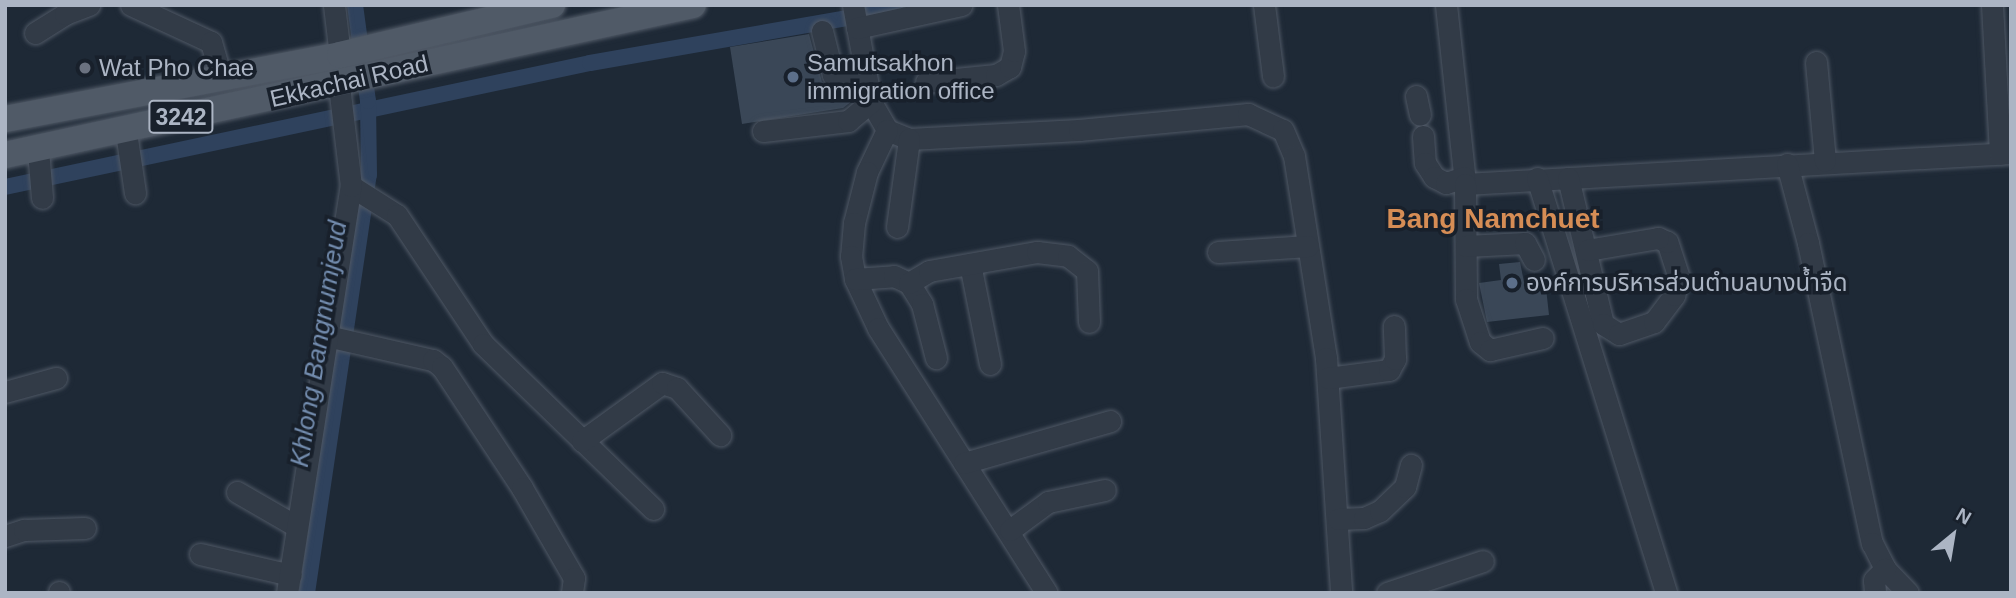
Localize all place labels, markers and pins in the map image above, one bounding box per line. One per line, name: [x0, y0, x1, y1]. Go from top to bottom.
place label: Samutsakhon immigration office: [807, 49, 995, 105]
place label: Wat Pho Chae: [99, 54, 254, 82]
marker: Wat Pho Chae: [77, 60, 93, 76]
marker: Samutsakhon immigration office: [785, 69, 801, 85]
place label: องค์การบริหารส่วนตำบลบางน้ำจืด: [1526, 269, 1848, 297]
marker: องค์การบริหารส่วนตำบลบางน้ำจืด: [1504, 275, 1520, 291]

